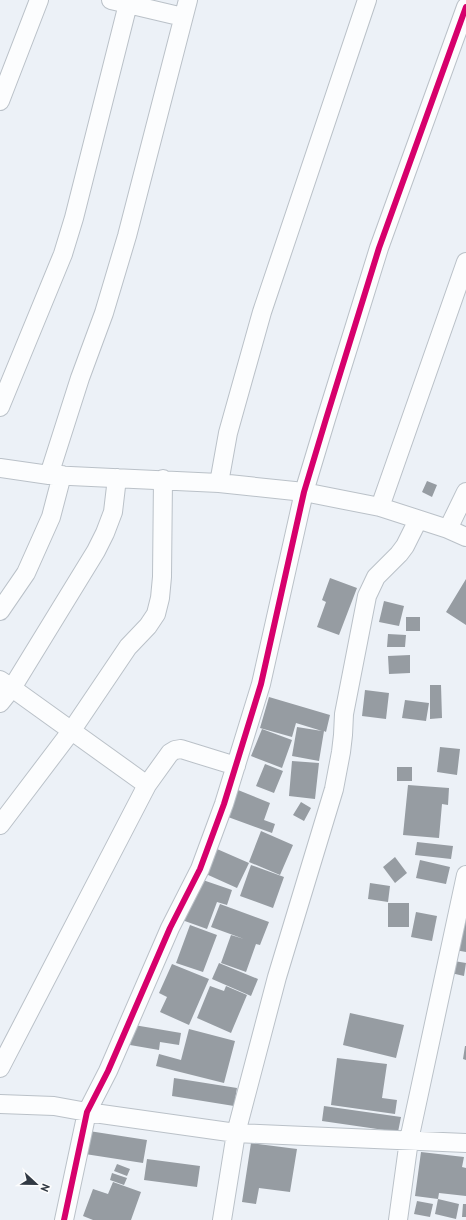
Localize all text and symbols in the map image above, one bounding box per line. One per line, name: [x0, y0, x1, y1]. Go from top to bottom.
north arrow: [16, 1164, 56, 1204]
text: N: [37, 1182, 53, 1194]

